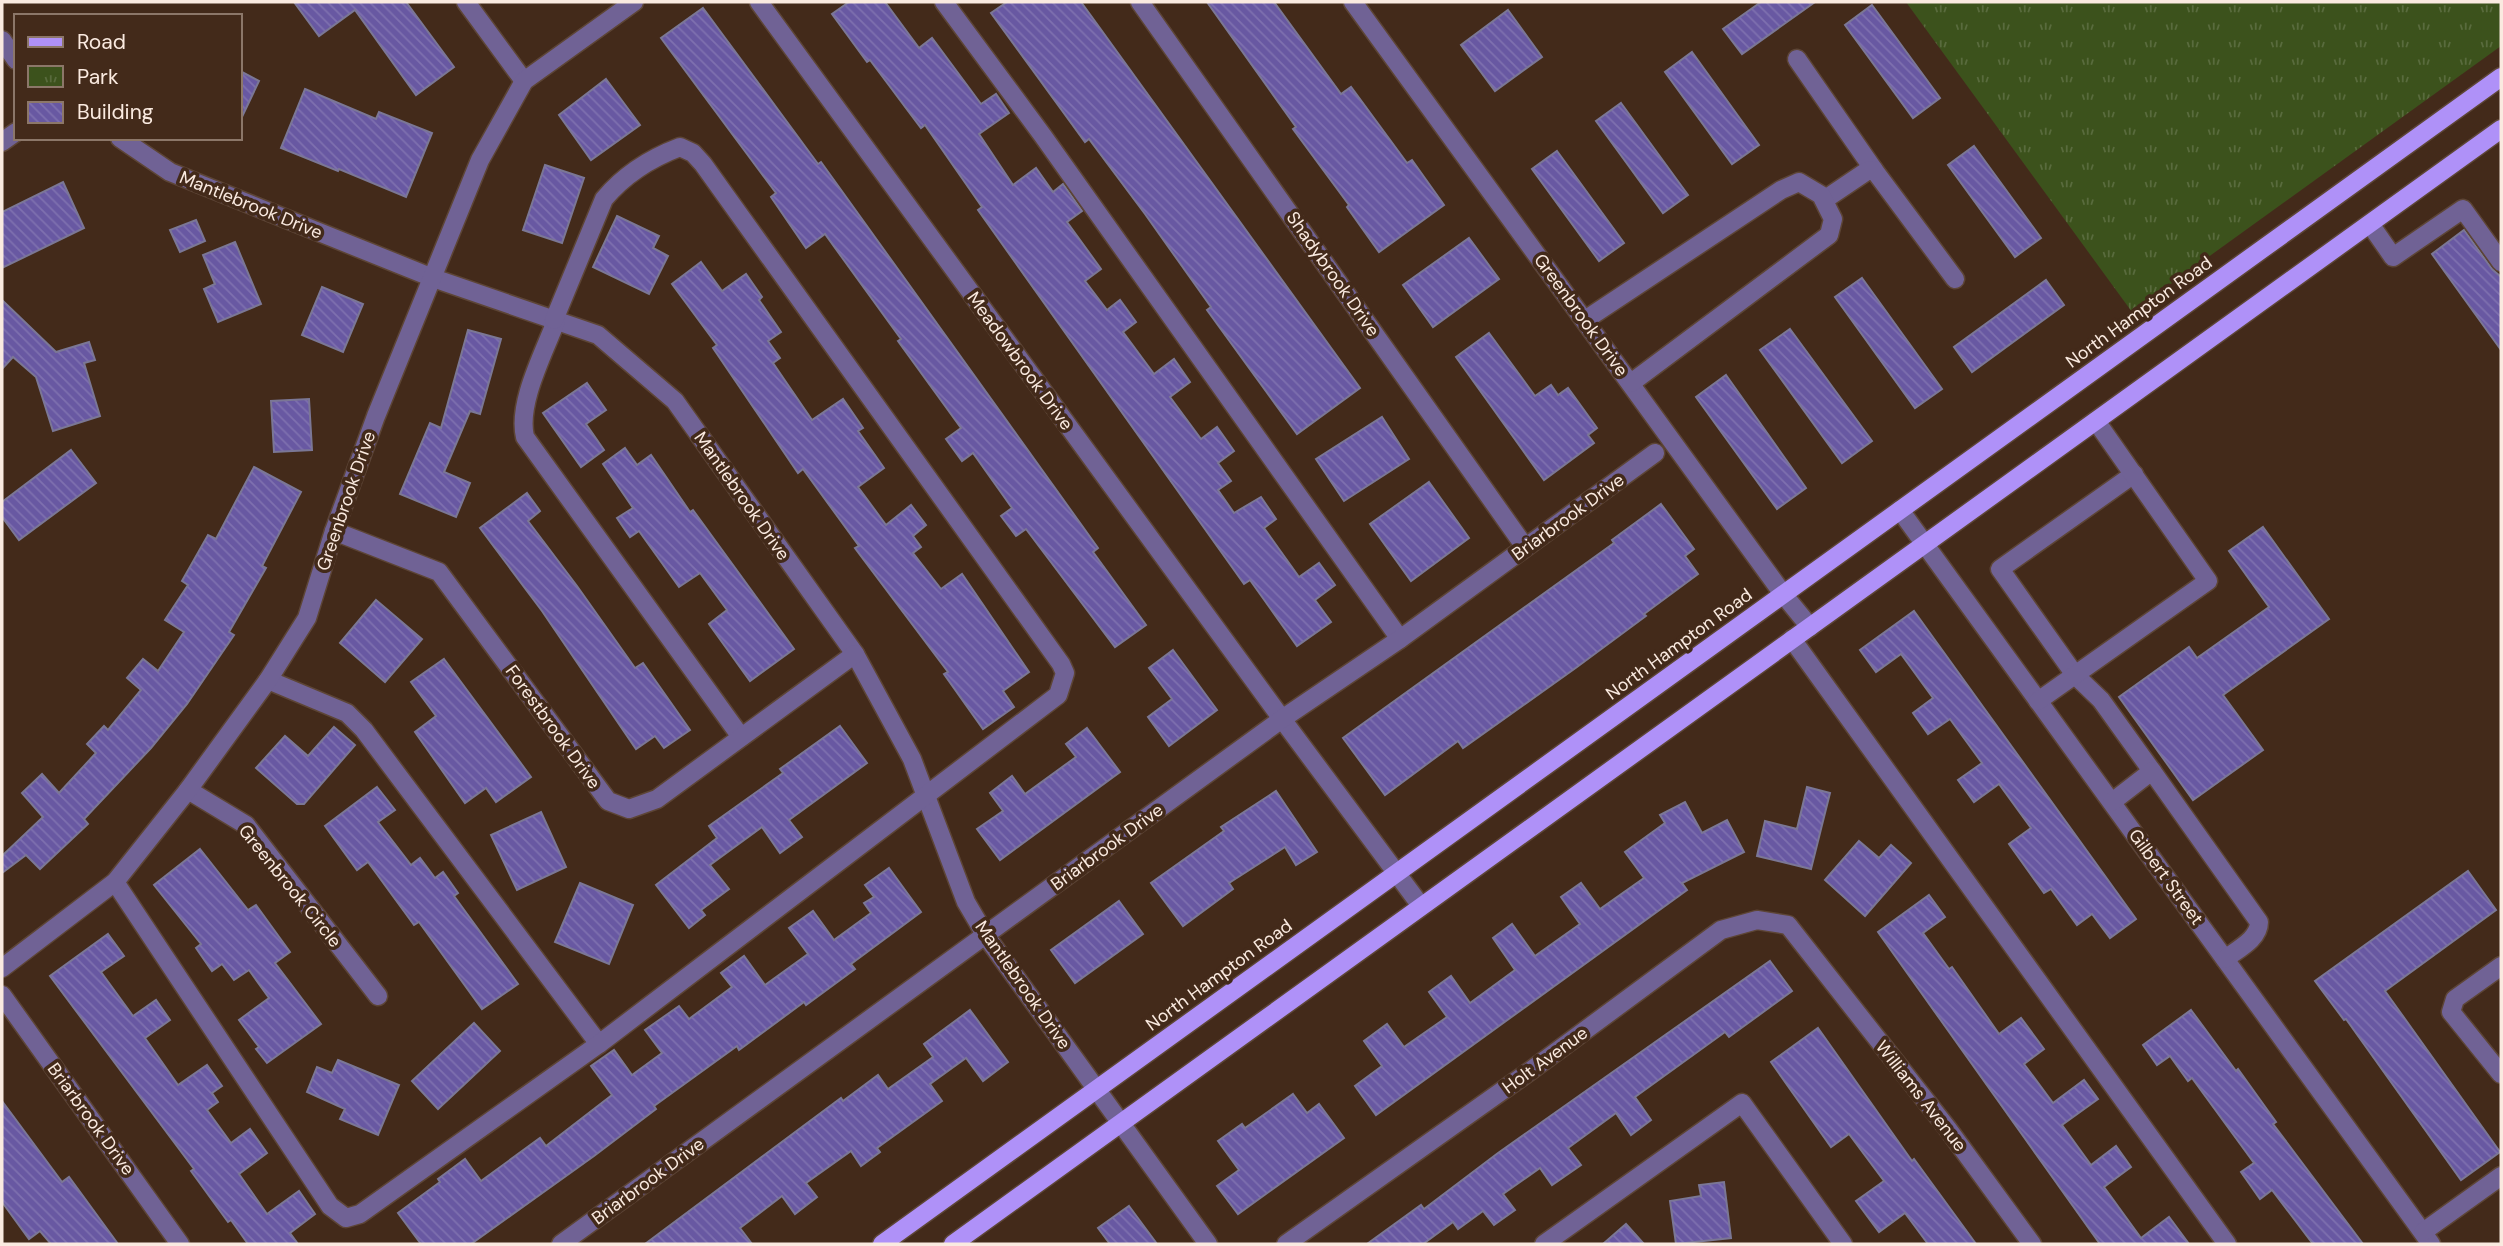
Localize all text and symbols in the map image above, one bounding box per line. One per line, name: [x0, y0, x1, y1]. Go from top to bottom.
legend: [14, 14, 242, 140]
text: Road: [77, 28, 126, 56]
text: Park: [77, 63, 119, 91]
text: Building: [77, 98, 154, 126]
street label: Mantlebrook Drive: [176, 165, 326, 245]
street label: Shadybrook Drive: [1281, 207, 1385, 341]
street label: Greenbrook Drive: [1528, 249, 1634, 381]
street label: North Hampton Road: [2061, 251, 2217, 373]
street label: Meadowbrook Drive: [962, 287, 1078, 435]
street label: Mantlebrook Drive: [689, 427, 795, 565]
street label: Greenbrook Drive: [311, 428, 381, 574]
street label: Briarbrook Drive: [1507, 468, 1629, 566]
street label: North Hampton Road: [1601, 583, 1757, 705]
street label: Forestbrook Drive: [500, 660, 606, 794]
street label: Briarbrook Drive: [1046, 798, 1168, 896]
street label: Greenbrook Circle: [233, 820, 347, 952]
street label: Gilbert Street: [2123, 824, 2209, 930]
street label: North Hampton Road: [1141, 914, 1297, 1036]
street label: Mantlebrook Drive: [970, 916, 1076, 1054]
street label: Holt Avenue: [1498, 1021, 1592, 1099]
street label: Williams Avenue: [1870, 1035, 1972, 1157]
street label: Briarbrook Drive: [42, 1058, 140, 1180]
street label: Briarbrook Drive: [587, 1132, 709, 1230]

